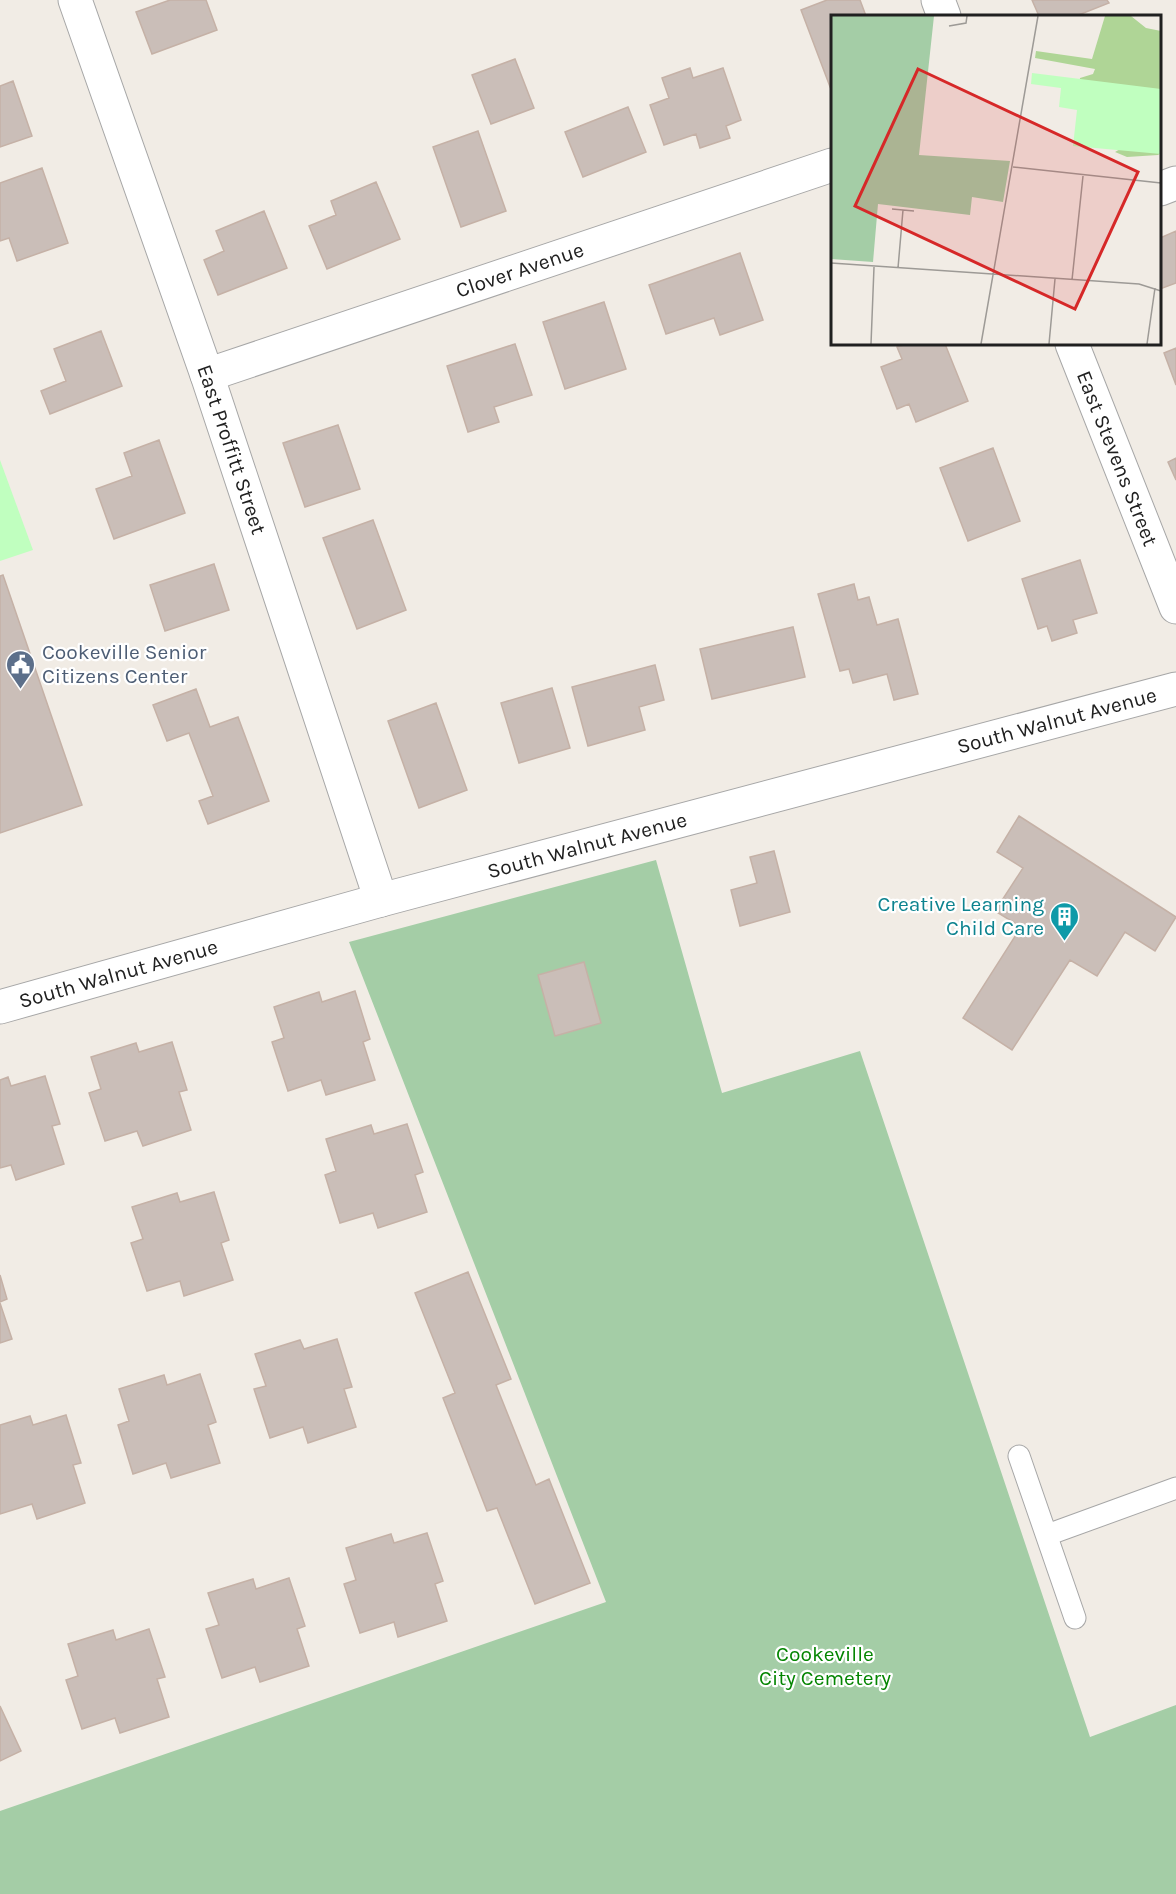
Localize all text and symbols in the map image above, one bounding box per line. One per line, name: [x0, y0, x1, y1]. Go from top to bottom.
inset map: [831, 15, 1161, 345]
street label: Clover Avenue: [453, 237, 587, 303]
street label: East Proffitt Street: [192, 361, 271, 537]
street label: East Stevens Street: [1072, 367, 1163, 550]
place label: Cookeville Senior Citizens Center: [42, 640, 207, 688]
public building icon: Cookeville Senior Citizens Center: [5, 648, 37, 690]
street label: South Walnut Avenue: [954, 683, 1159, 759]
street label: South Walnut Avenue: [485, 807, 690, 883]
place label: Creative Learning Child Care: [878, 892, 1044, 940]
building icon: Creative Learning Child Care: [1049, 900, 1081, 942]
street label: South Walnut Avenue: [16, 934, 221, 1013]
park label: Cookeville City Cemetery: [759, 1642, 891, 1690]

